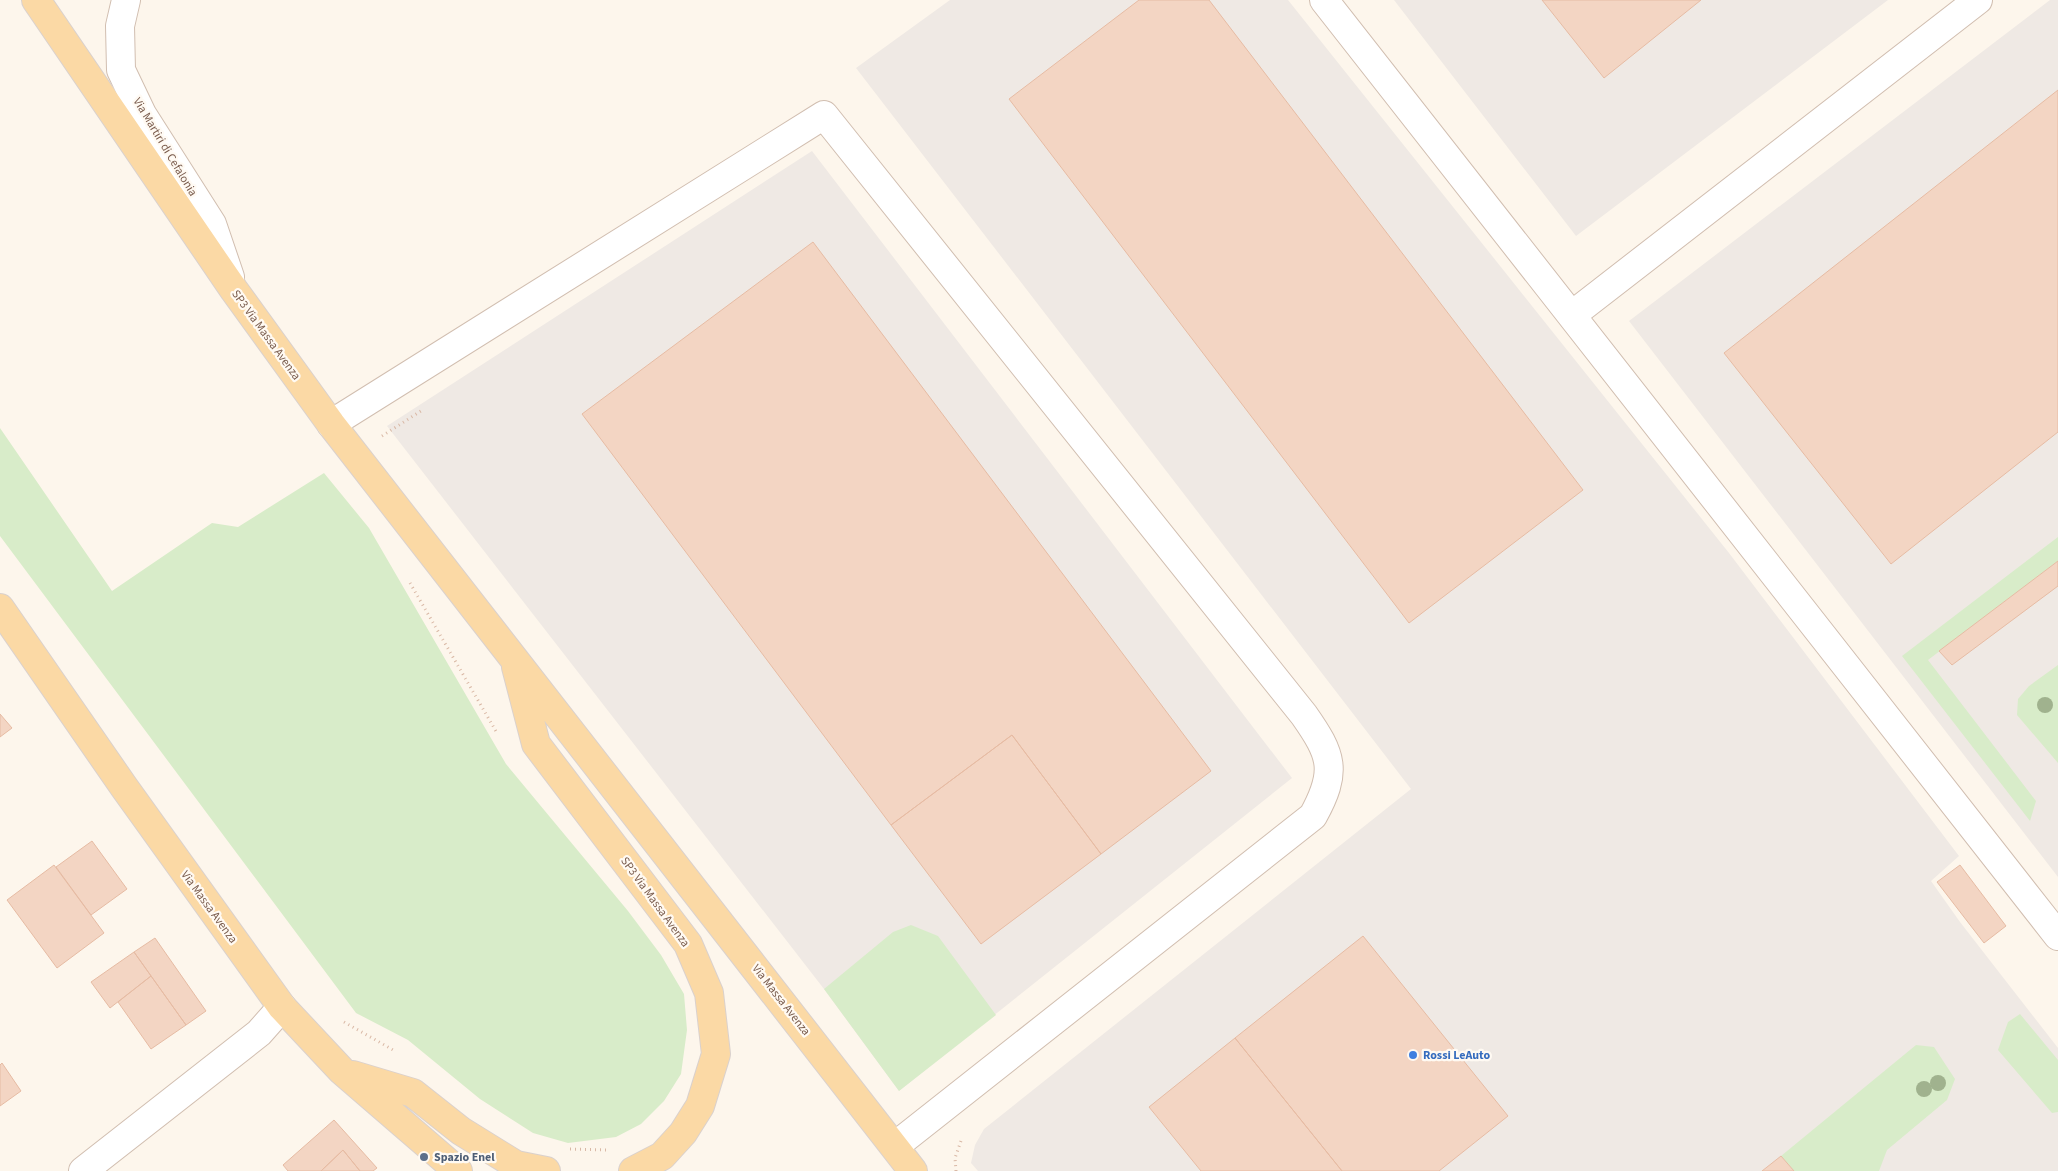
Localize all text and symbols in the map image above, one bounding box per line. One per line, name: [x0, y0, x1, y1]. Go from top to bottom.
street label: Via Martiri di Cefalonia: [129, 95, 201, 199]
street label: SP3 Via Massa Avenza: [227, 286, 305, 384]
street label: SP3 Via Massa Avenza: [616, 853, 694, 951]
street label: Via Massa Avenza: [177, 867, 241, 947]
street label: Via Massa Avenza: [748, 961, 814, 1039]
place label: Rossi LeAuto: [1423, 1047, 1490, 1064]
marker: Rossi LeAuto: [1407, 1049, 1419, 1061]
place label: Spazio Enel: [434, 1149, 495, 1166]
marker: Spazio Enel: [418, 1151, 430, 1163]

